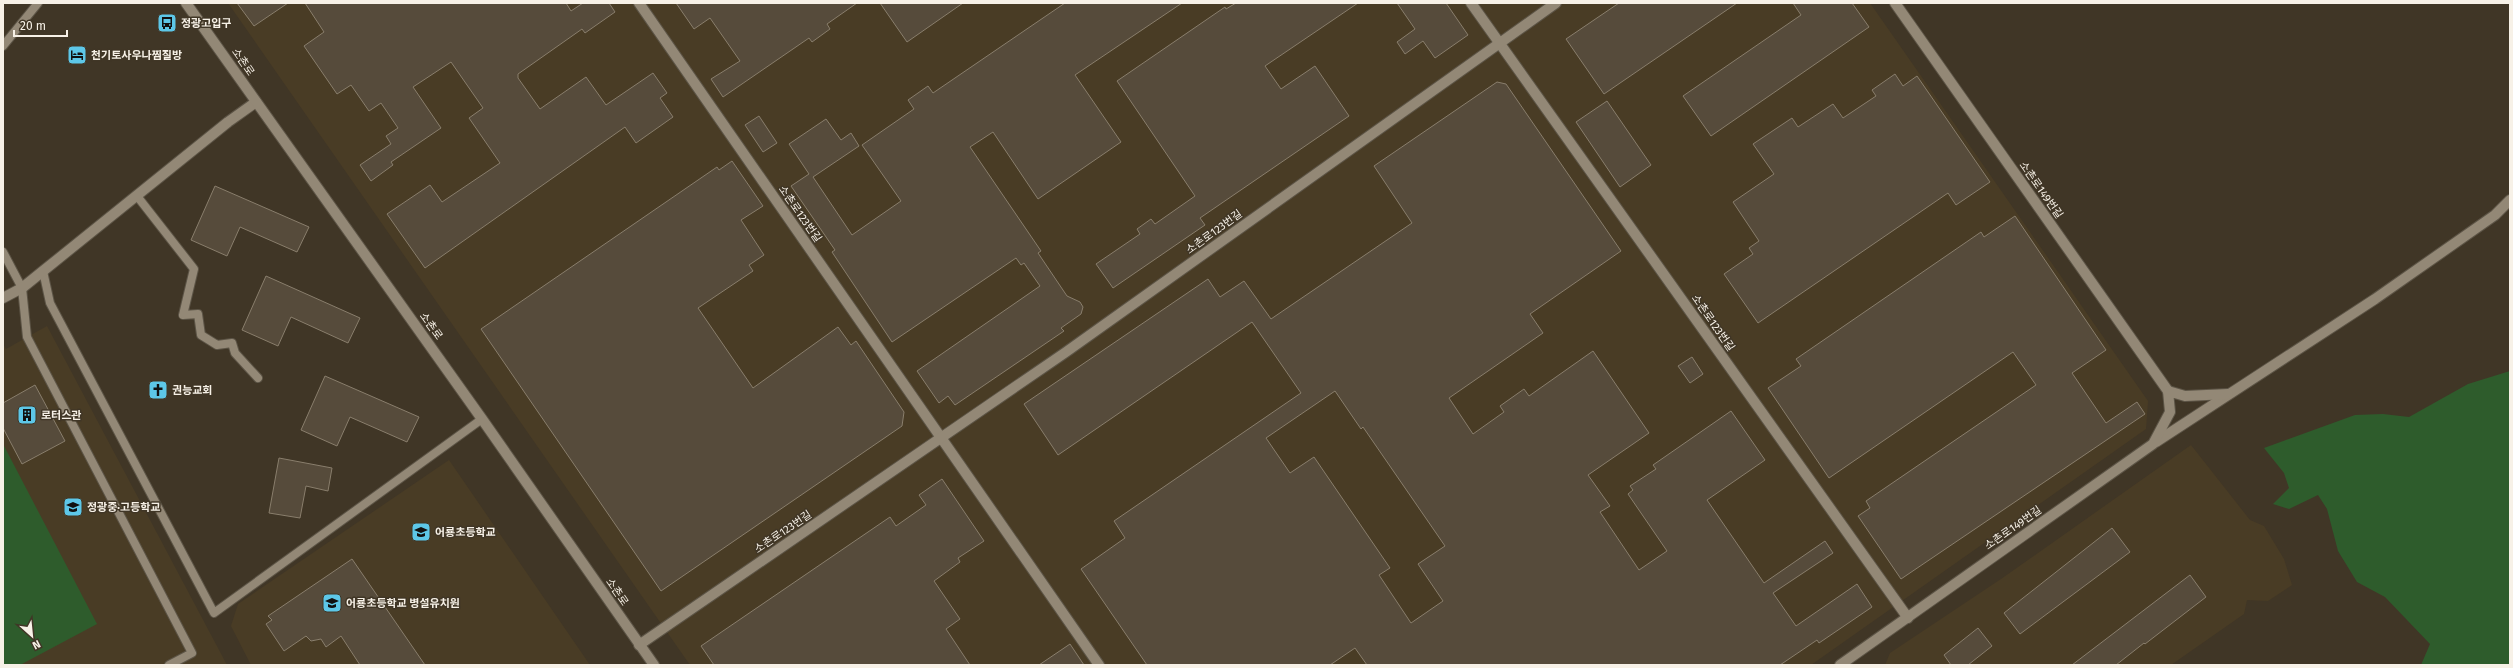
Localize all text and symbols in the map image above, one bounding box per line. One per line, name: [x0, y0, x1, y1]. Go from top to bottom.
scale bar: [14, 12, 67, 38]
bus stop icon: 정광고입구: [156, 12, 178, 34]
place label: 정광고입구: [181, 17, 232, 30]
text: 20 m: [20, 19, 46, 33]
hotel icon: 천기토사우나찜질방: [66, 44, 88, 66]
street label: 소촌로: [229, 46, 257, 78]
place label: 천기토사우나찜질방: [91, 49, 182, 62]
street label: 소촌로149번길: [2017, 159, 2065, 221]
street label: 소촌로123번길: [776, 183, 824, 245]
street label: 소촌로123번길: [1183, 207, 1245, 257]
street label: 소촌로123번길: [1689, 292, 1737, 354]
street label: 소촌로: [417, 310, 445, 342]
church icon: 권능교회: [147, 379, 169, 401]
place label: 권능교회: [172, 384, 212, 397]
building icon: 로터스관: [16, 404, 38, 426]
place label: 로터스관: [41, 409, 81, 422]
school or university icon: 정광중·고등학교: [62, 496, 84, 518]
place label: 정광중·고등학교: [87, 501, 160, 514]
street label: 소촌로149번길: [1982, 504, 2044, 552]
street label: 소촌로123번길: [752, 508, 814, 556]
school or university icon: 어룡초등학교: [410, 521, 432, 543]
place label: 어룡초등학교: [435, 526, 496, 539]
street label: 소촌로: [603, 576, 631, 608]
school or university icon: 어룡초등학교 병설유치원: [321, 592, 343, 614]
place label: 어룡초등학교 병설유치원: [346, 597, 460, 610]
north arrow: [12, 616, 52, 656]
text: N: [30, 637, 43, 652]

